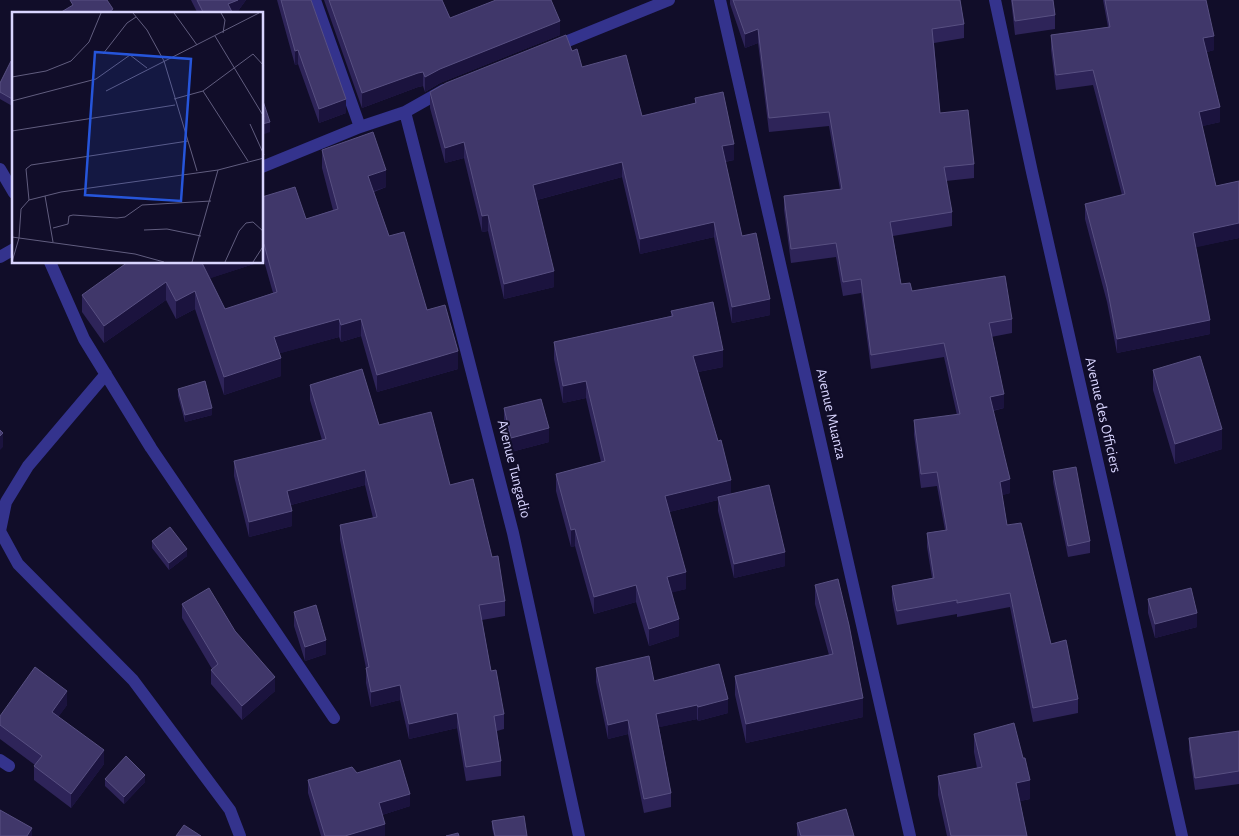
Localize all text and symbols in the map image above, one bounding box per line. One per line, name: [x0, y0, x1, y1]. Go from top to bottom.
inset map: [12, 12, 264, 264]
street label: Avenue des Officiers: [1082, 356, 1124, 474]
street label: Avenue Muanza: [813, 367, 849, 461]
street label: Avenue Tungadio: [495, 418, 533, 520]

